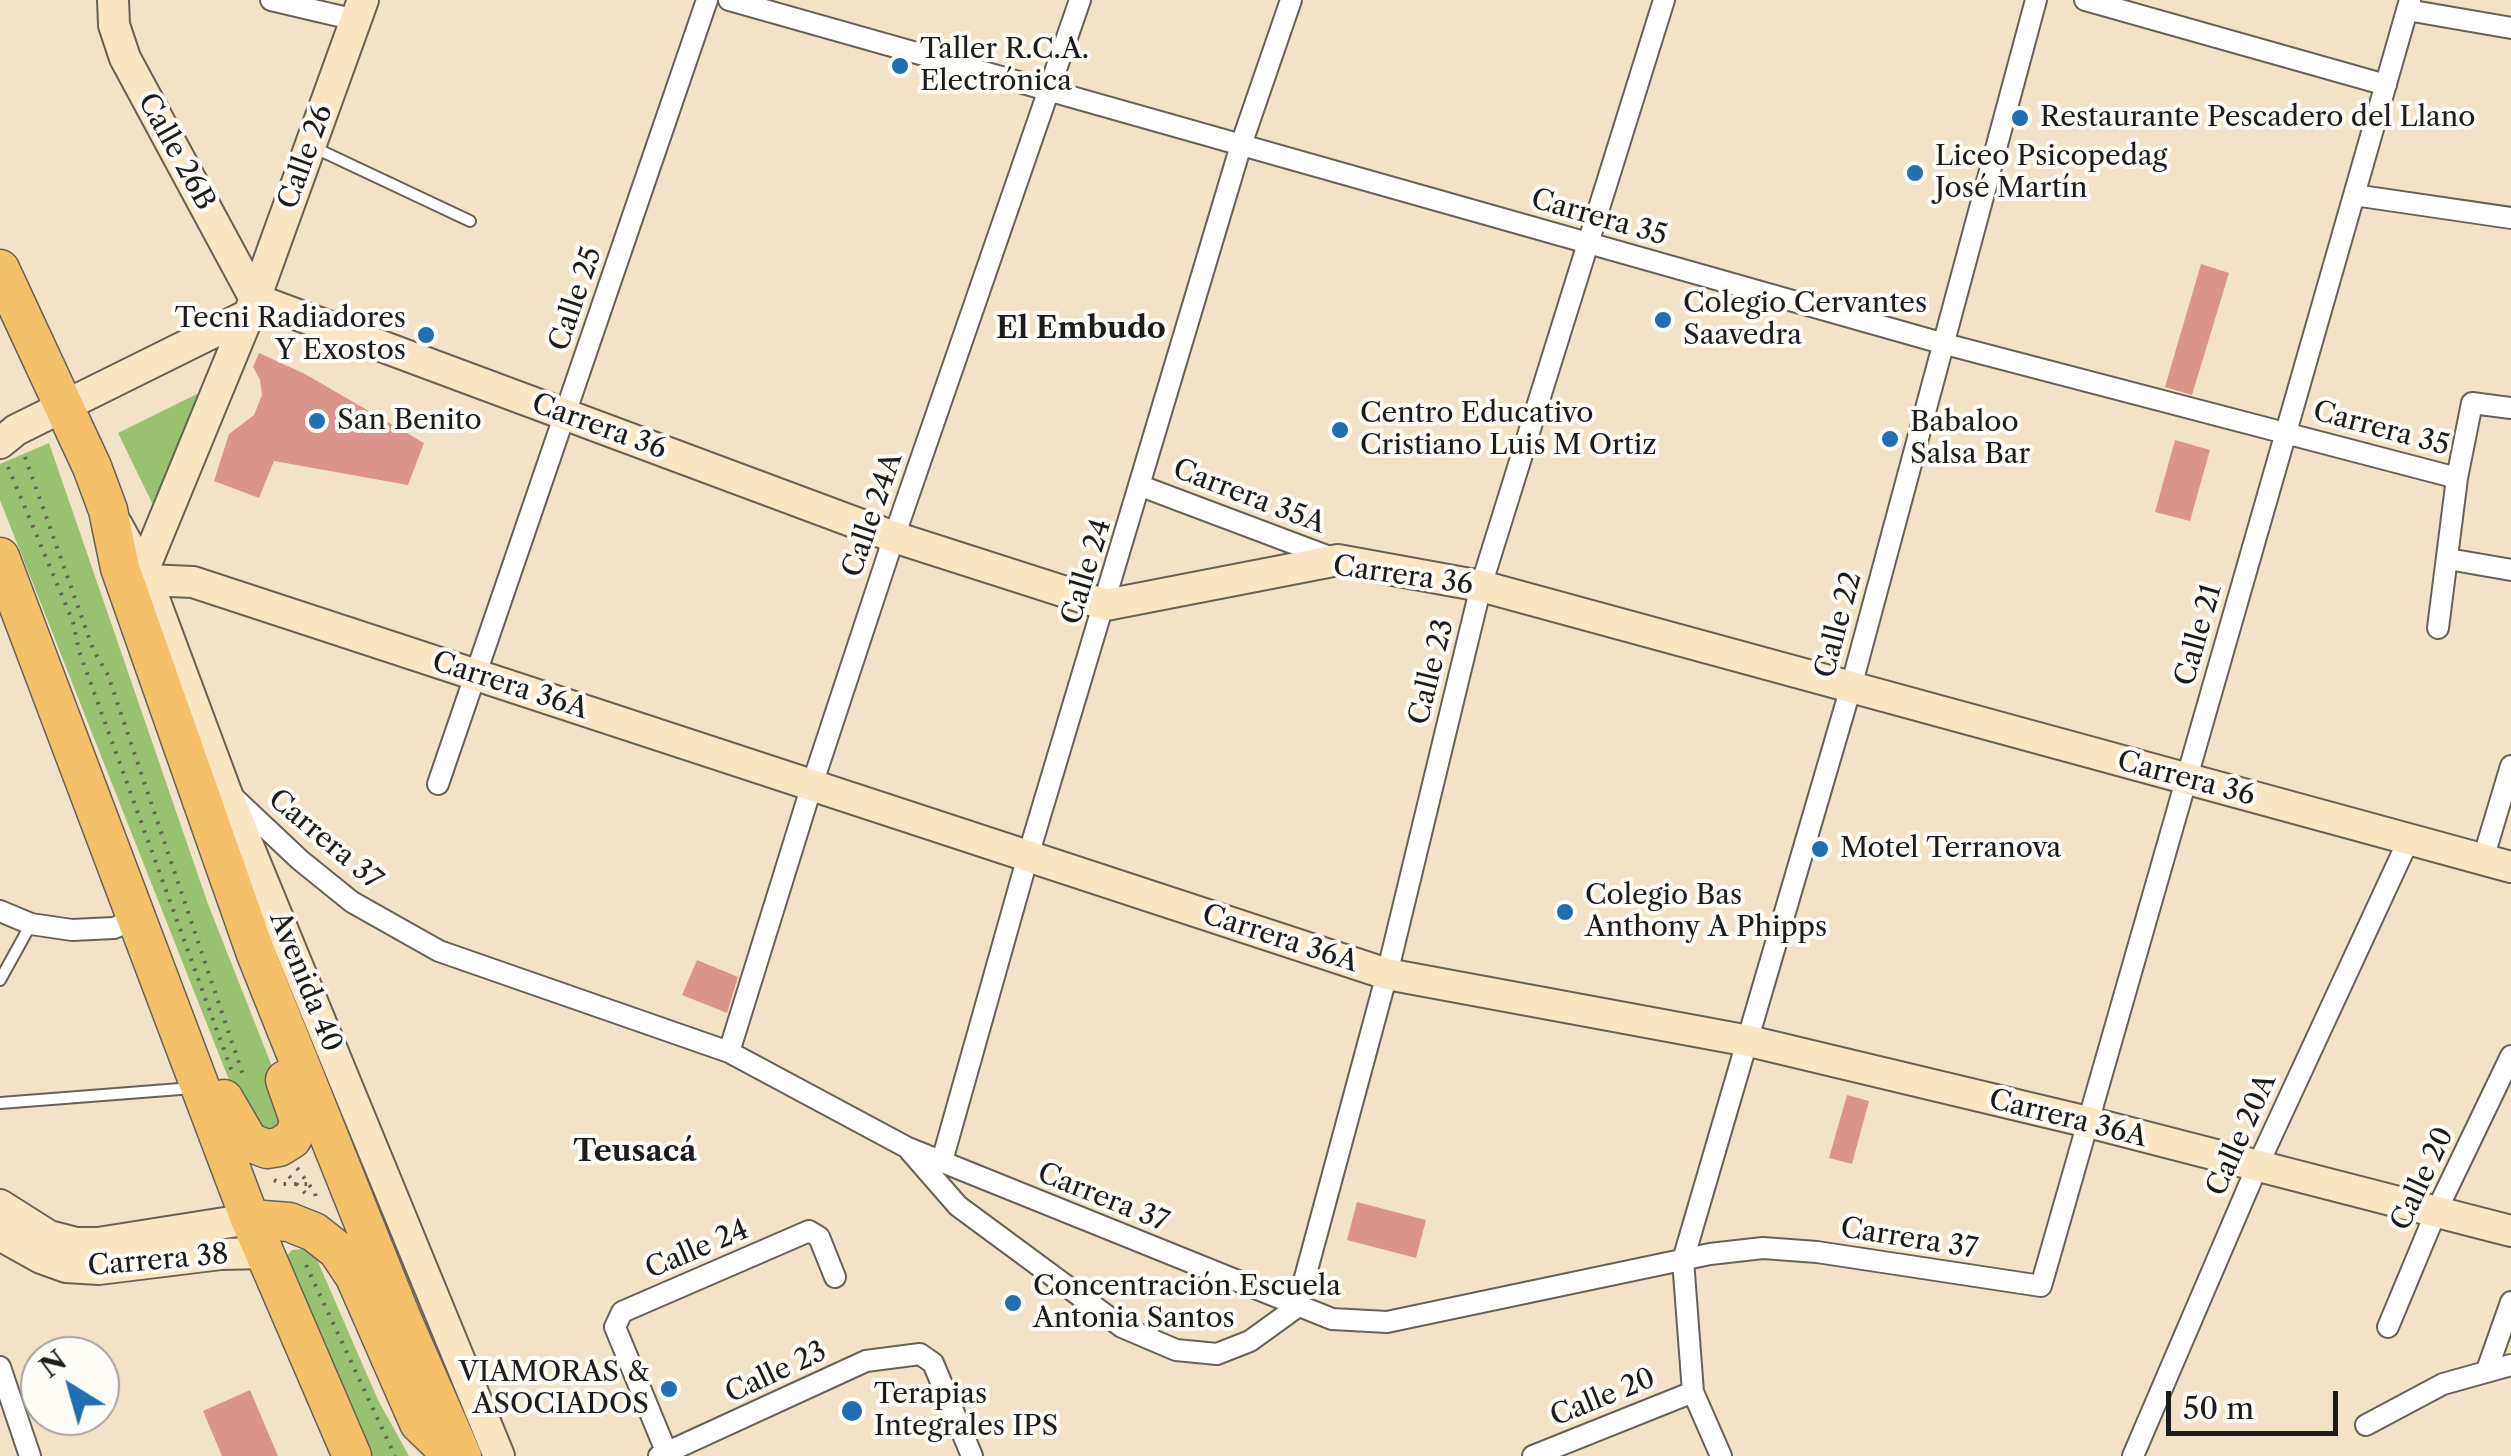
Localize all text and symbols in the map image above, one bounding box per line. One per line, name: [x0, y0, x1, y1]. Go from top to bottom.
place label: Taller R.C.A. Electrónica: [920, 33, 1089, 99]
marker: Taller R.C.A. Electrónica: [889, 55, 911, 77]
street label: Calle 26B: [130, 88, 222, 216]
street label: Calle 26: [272, 100, 340, 214]
place label: Restaurante Pescadero del Llano: [2040, 101, 2475, 135]
marker: Restaurante Pescadero del Llano: [2009, 107, 2031, 129]
place label: Liceo Psicopedag José Martín: [1935, 140, 2167, 206]
marker: Liceo Psicopedag José Martín: [1904, 162, 1926, 184]
street label: Carrera 35: [1527, 183, 1671, 253]
street label: Calle 25: [543, 243, 609, 355]
place label: Colegio Cervantes Saavedra: [1683, 287, 1927, 353]
place label: Tecni Radiadores Y Exostos: [175, 302, 406, 368]
marker: Colegio Cervantes Saavedra: [1652, 309, 1674, 331]
district label: El Embudo: [996, 311, 1166, 347]
marker: Tecni Radiadores Y Exostos: [415, 324, 437, 346]
street label: Carrera 36: [527, 387, 671, 467]
street label: Carrera 35: [2309, 395, 2453, 463]
place label: Centro Educativo Cristiano Luis M Ortiz: [1360, 397, 1657, 463]
place label: San Benito: [337, 404, 482, 438]
place label: Babaloo Salsa Bar: [1910, 406, 2030, 472]
marker: San Benito: [306, 410, 328, 432]
marker: Centro Educativo Cristiano Luis M Ortiz: [1329, 419, 1351, 441]
marker: Babaloo Salsa Bar: [1879, 428, 1901, 450]
street label: Calle 24A: [836, 448, 910, 582]
street label: Carrera 35A: [1168, 453, 1330, 541]
street label: Calle 24: [1055, 515, 1119, 629]
street label: Carrera 36: [1331, 550, 1475, 602]
street label: Calle 22: [1809, 568, 1869, 682]
street label: Calle 21: [2169, 580, 2229, 690]
street label: Calle 23: [1403, 616, 1461, 728]
street label: Carrera 36A: [428, 645, 592, 727]
street label: Carrera 36: [2114, 745, 2258, 813]
street label: Carrera 37: [261, 783, 389, 897]
place label: Motel Terranova: [1840, 832, 2061, 866]
marker: Motel Terranova: [1809, 838, 1831, 860]
place label: Colegio Bas Anthony A Phipps: [1585, 879, 1827, 945]
street label: Carrera 36A: [1198, 898, 1362, 980]
marker: Colegio Bas Anthony A Phipps: [1554, 901, 1576, 923]
street label: Avenida 40: [262, 907, 348, 1057]
street label: Calle 20A: [2200, 1069, 2284, 1201]
street label: Carrera 36A: [1985, 1083, 2151, 1155]
street label: Calle 20: [2385, 1122, 2461, 1236]
district label: Teusacá: [573, 1134, 697, 1170]
street label: Carrera 37: [1033, 1157, 1173, 1239]
street label: Carrera 37: [1838, 1212, 1980, 1266]
street label: Calle 24: [641, 1213, 753, 1287]
street label: Carrera 38: [86, 1238, 230, 1284]
place label: Concentración Escuela Antonia Santos: [1033, 1270, 1341, 1336]
marker: Concentración Escuela Antonia Santos: [1002, 1292, 1024, 1314]
street label: Calle 23: [720, 1335, 832, 1411]
north arrow: [20, 1336, 120, 1436]
text: N: [33, 1343, 73, 1385]
place label: VIAMORAS & ASOCIADOS: [459, 1356, 649, 1422]
street label: Calle 20: [1546, 1362, 1660, 1434]
scale bar: [2171, 1371, 2344, 1433]
marker: VIAMORAS & ASOCIADOS: [658, 1378, 680, 1400]
place label: Terapias Integrales IPS: [874, 1378, 1058, 1444]
text: 50 m: [2183, 1390, 2254, 1427]
marker: Terapias Integrales IPS: [839, 1398, 865, 1424]

